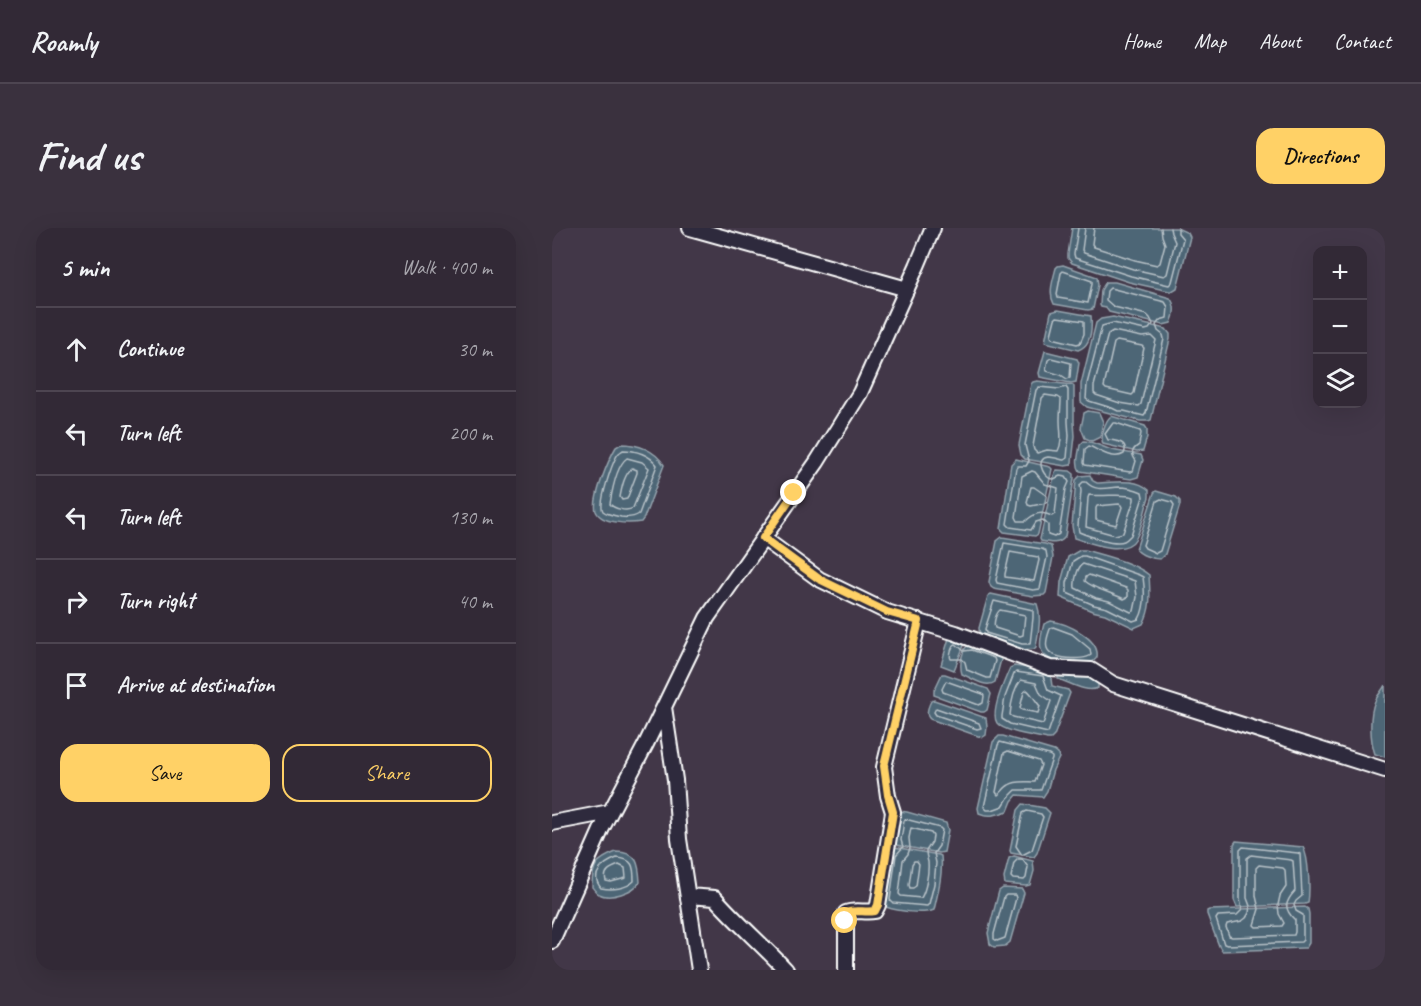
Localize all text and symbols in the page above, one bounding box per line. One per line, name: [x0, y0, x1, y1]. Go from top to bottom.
text: Roamly: [30, 24, 97, 59]
text: Home: [1123, 28, 1161, 54]
text: Map: [1194, 28, 1226, 54]
text: About: [1259, 28, 1301, 54]
text: Contact: [1334, 28, 1391, 54]
button: Directions: [1256, 128, 1385, 184]
text: Find us: [36, 130, 141, 183]
map controls: [1313, 246, 1367, 408]
button: +: [1313, 246, 1367, 300]
text: 5 min: [60, 251, 109, 284]
text: Walk · 400 m: [402, 255, 492, 280]
button: −: [1313, 300, 1367, 354]
icon: ahead: [60, 333, 93, 366]
text: Continue: [117, 335, 183, 363]
text: 30 m: [458, 337, 492, 362]
button: layers: [1313, 354, 1367, 408]
icon: left: [60, 417, 93, 450]
text: Turn left: [117, 419, 181, 447]
text: 200 m: [449, 421, 492, 446]
route end: [780, 479, 806, 505]
icon: left: [60, 501, 93, 534]
text: Turn left: [117, 503, 181, 531]
text: 130 m: [449, 505, 492, 530]
icon: right: [60, 585, 93, 618]
text: Turn right: [117, 587, 194, 615]
text: 40 m: [458, 589, 492, 614]
icon: arrive: [60, 669, 93, 702]
text: Arrive at destination: [117, 671, 274, 699]
button: Save: [60, 744, 270, 802]
button: Share: [282, 744, 492, 802]
route start: [831, 907, 857, 933]

